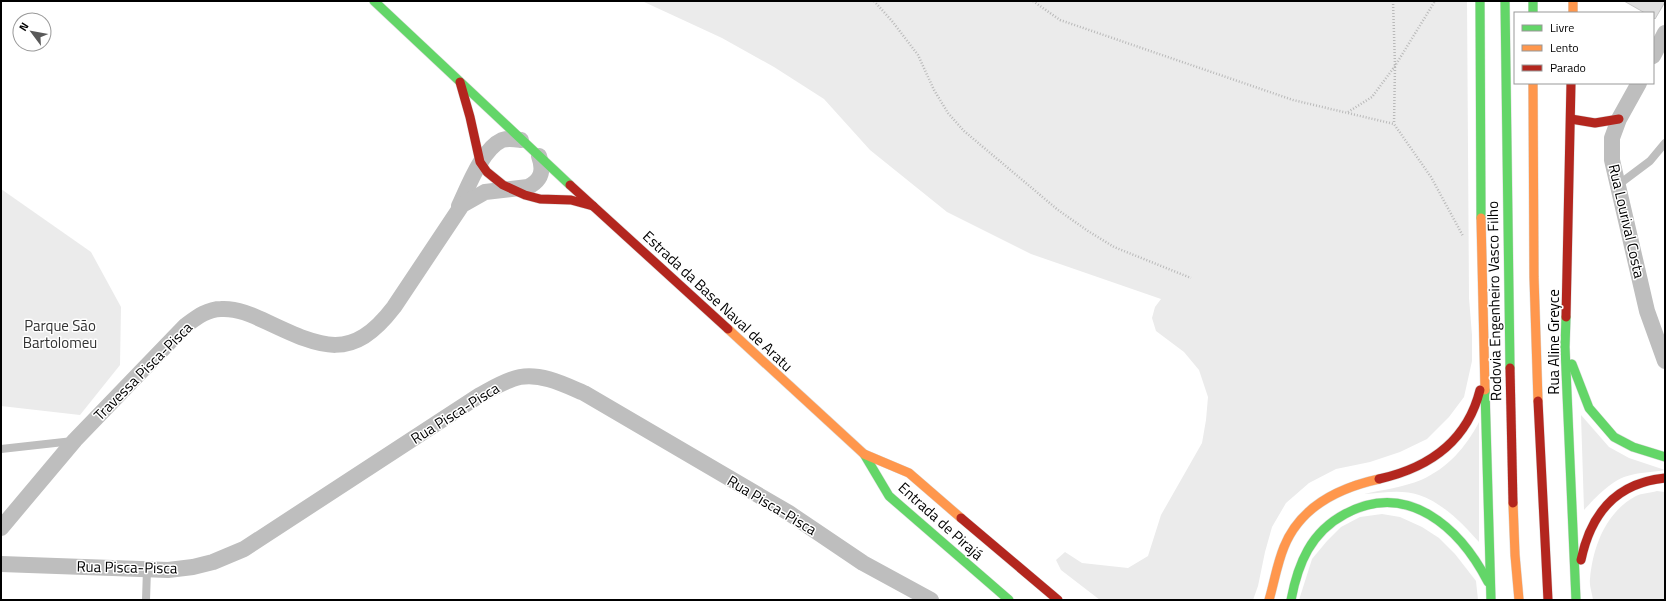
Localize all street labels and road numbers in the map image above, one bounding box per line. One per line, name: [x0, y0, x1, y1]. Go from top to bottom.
street label: Rua Lourival Costa: [1603, 162, 1651, 281]
street label: Rodovia Engenheiro Vasco Filho: [1481, 201, 1507, 401]
street label: Estrada da Base Naval de Aratu: [638, 225, 798, 377]
street label: Rua Aline Greyce: [1542, 289, 1565, 395]
street label: Travessa Pisca-Pisca: [88, 316, 198, 426]
street label: Rua Pisca-Pisca: [406, 376, 504, 450]
street label: Rua Pisca-Pisca: [723, 469, 822, 541]
street label: Entrada de Pirajá: [893, 476, 989, 566]
street label: Rua Pisca-Pisca: [76, 555, 178, 579]

